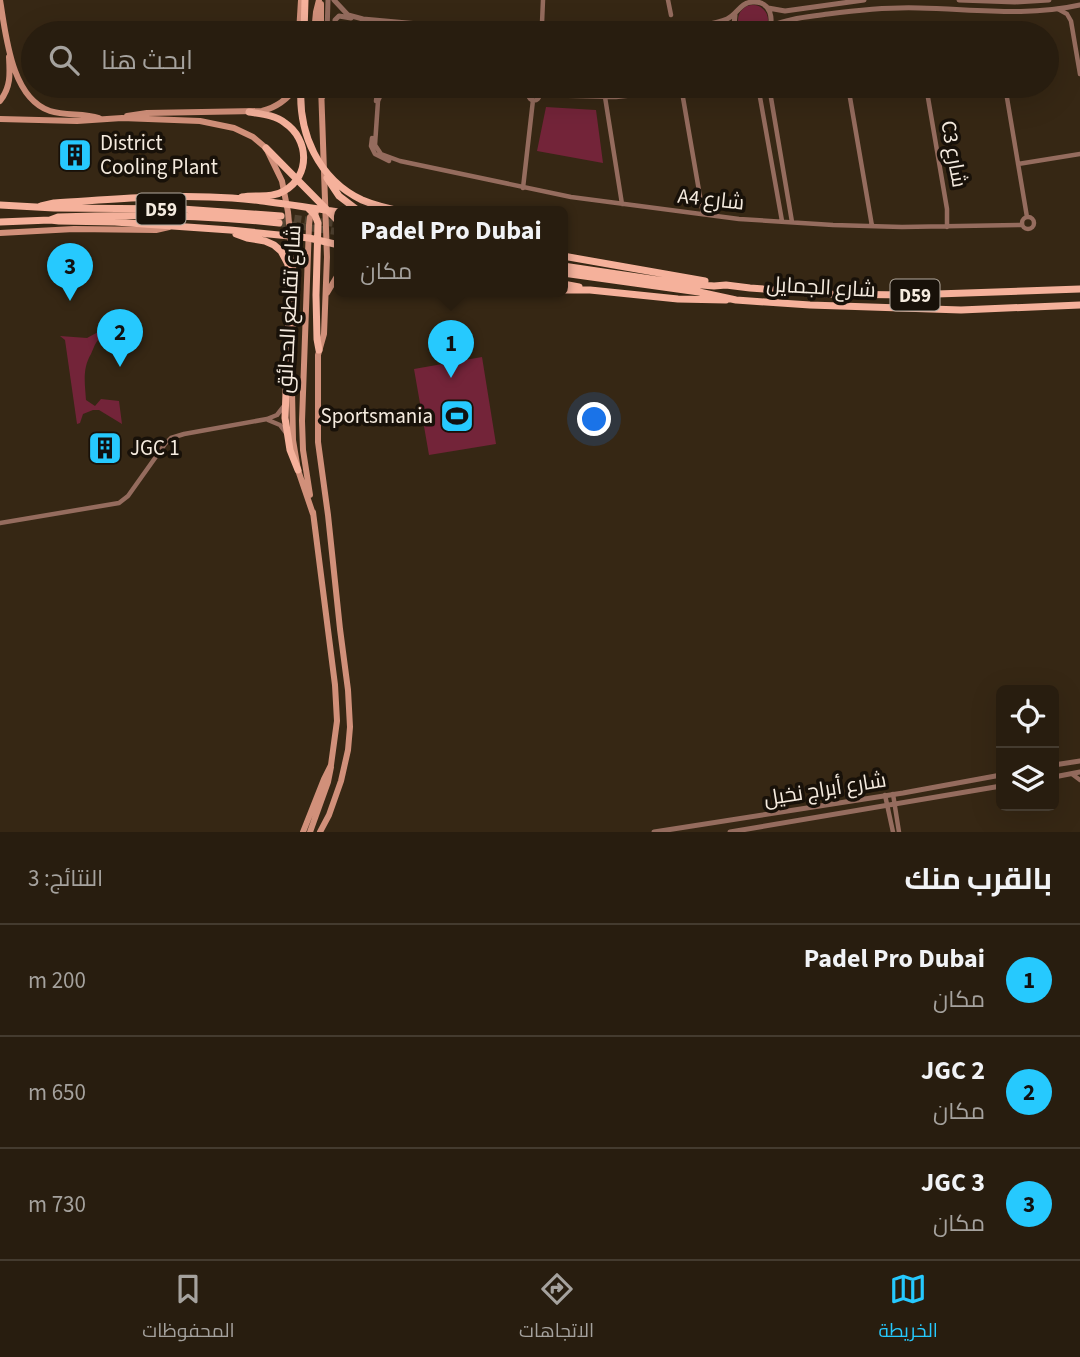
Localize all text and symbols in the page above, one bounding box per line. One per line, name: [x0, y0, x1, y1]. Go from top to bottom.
search box: [21, 21, 1059, 98]
icon: search: [45, 41, 83, 79]
text: ابحث هنا: [101, 42, 193, 79]
street label: C3 شارع: [933, 118, 975, 190]
place label: District Cooling Plant: [100, 128, 218, 182]
building icon: District Cooling Plant: [56, 136, 94, 174]
street label: A4 شارع: [676, 181, 746, 217]
road number: D59: [136, 194, 186, 224]
popup: [334, 206, 568, 297]
text: Padel Pro Dubai: [360, 212, 542, 249]
street label: شارع تقاطع الحدائق: [270, 224, 308, 394]
pin: 3: [47, 243, 93, 301]
text: مكان: [360, 255, 412, 288]
street label: شارع الجمايل: [765, 269, 877, 305]
road number: D59: [890, 280, 940, 310]
pin: 2: [97, 309, 143, 367]
pin: 1: [428, 320, 474, 378]
sports icon: Sportsmania: [438, 397, 476, 435]
place label: Sportsmania: [321, 401, 433, 431]
your location: [577, 402, 611, 436]
building icon: JGC 1: [86, 429, 124, 467]
place label: JGC 1: [130, 433, 180, 463]
map controls: [996, 685, 1059, 811]
button: locate: [996, 685, 1059, 748]
button: layers: [996, 748, 1059, 811]
street label: شارع أبراج نخيل: [762, 765, 888, 813]
text: بالقرب منك: [904, 858, 1052, 901]
text: النتائج: 3: [28, 862, 103, 895]
text: Padel Pro Dubai: [804, 940, 985, 977]
text: 200 m: [28, 964, 86, 997]
text: 1: [1023, 964, 1035, 997]
text: مكان: [933, 983, 985, 1016]
text: JGC 2: [921, 1052, 985, 1089]
text: 650 m: [28, 1076, 86, 1109]
text: 2: [1023, 1076, 1035, 1109]
text: مكان: [933, 1095, 985, 1128]
text: JGC 3: [921, 1164, 985, 1201]
text: 730 m: [28, 1188, 86, 1221]
text: 3: [1023, 1188, 1035, 1221]
text: مكان: [933, 1207, 985, 1240]
tab: المحفوظات: [142, 1270, 235, 1348]
tab: الاتجاهات: [519, 1270, 594, 1348]
tab: الخريطة: [879, 1270, 938, 1348]

